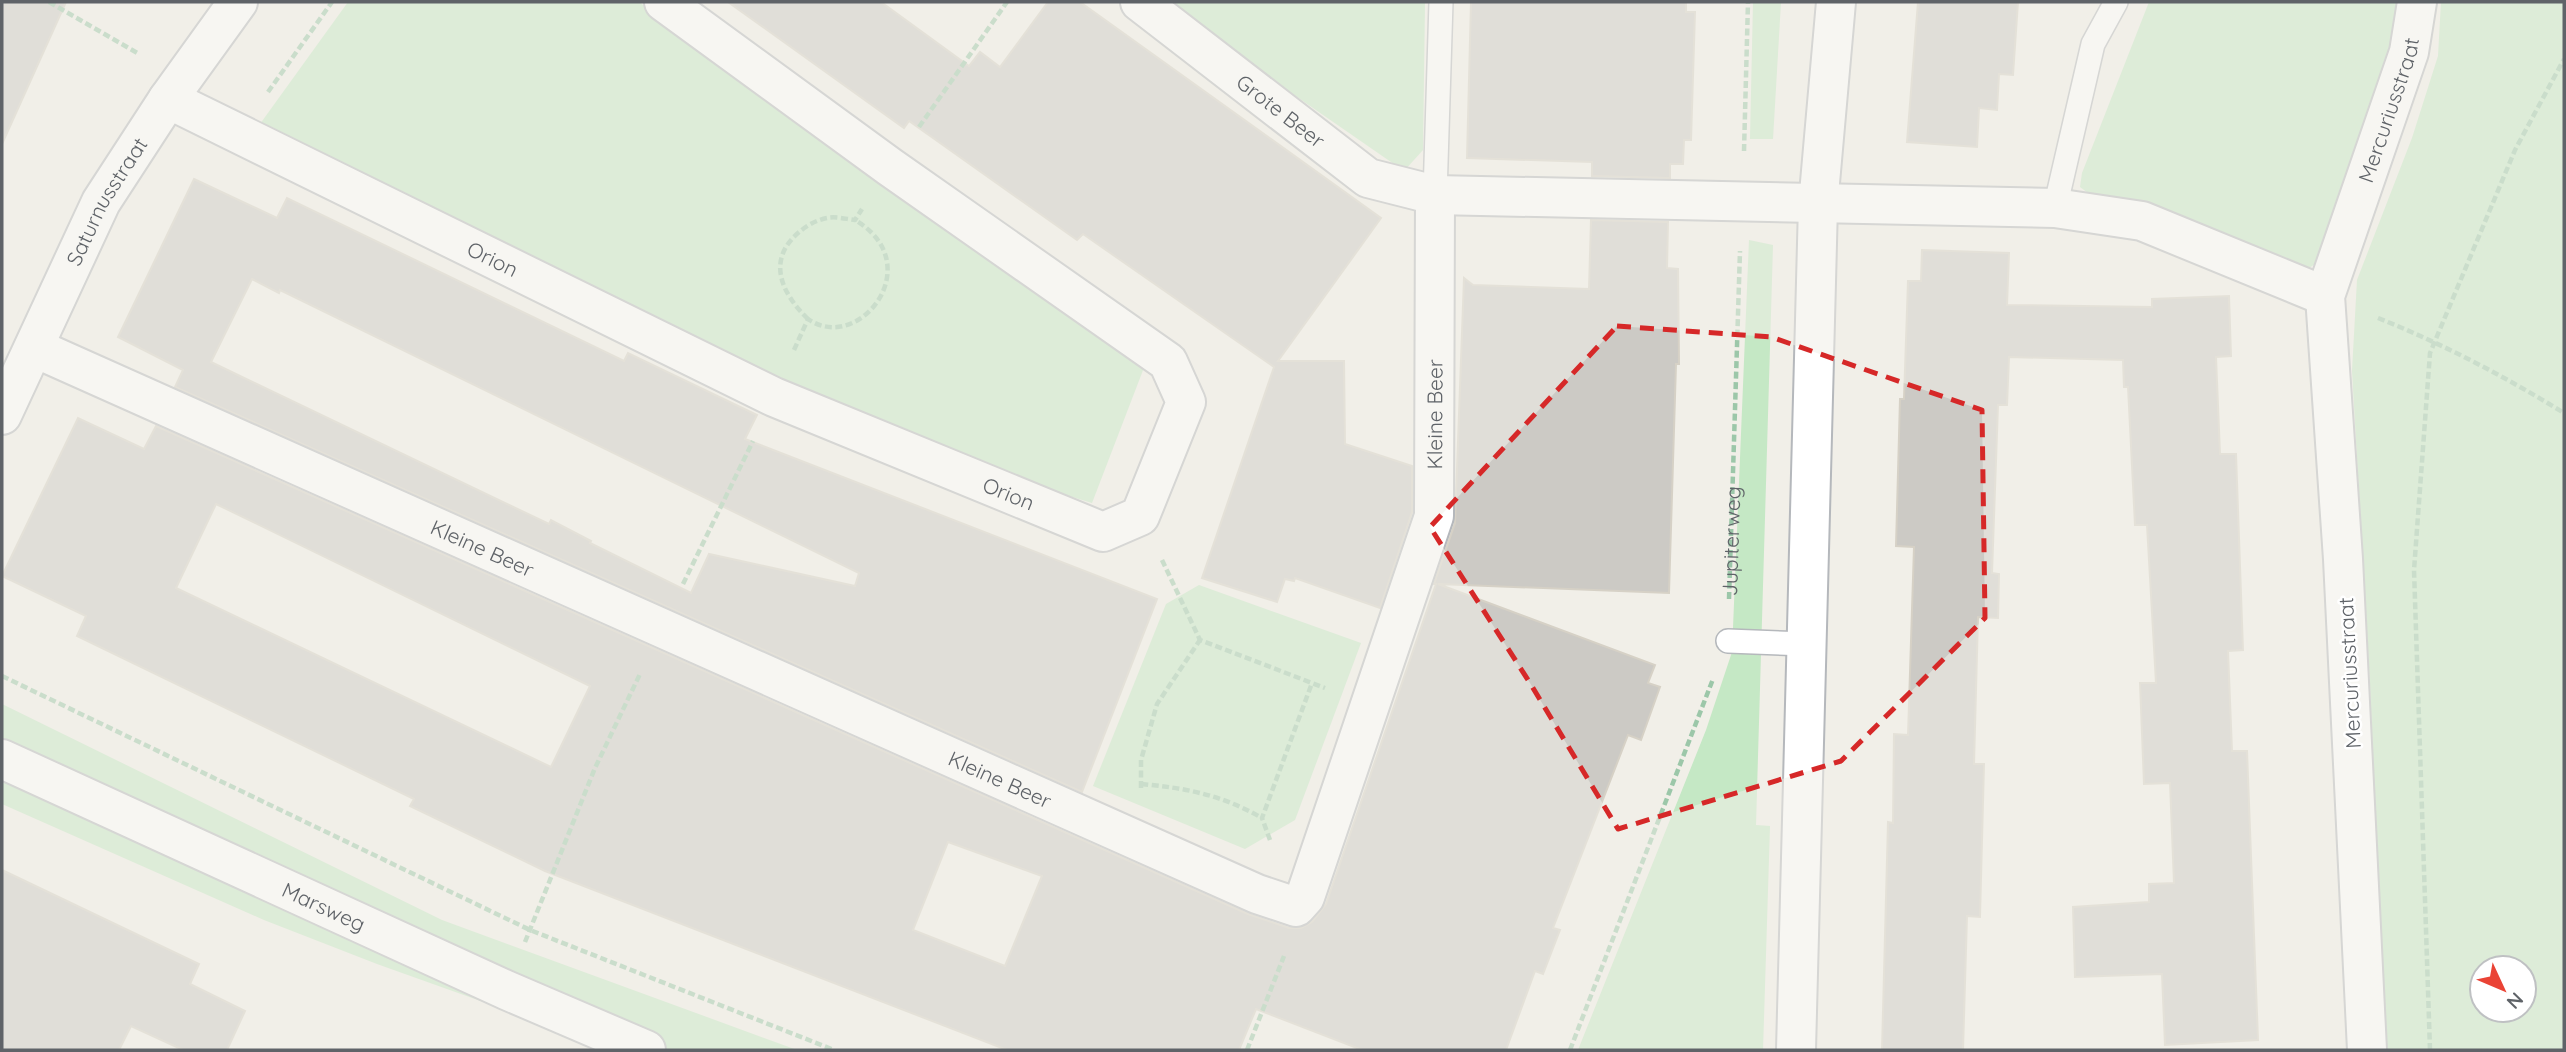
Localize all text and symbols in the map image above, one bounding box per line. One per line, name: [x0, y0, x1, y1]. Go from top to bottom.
street label: Mercuriusstraat: [2352, 36, 2424, 186]
street label: Grote Beer: [1231, 68, 1330, 153]
street label: Saturnusstraat: [60, 132, 153, 270]
street label: Orion: [463, 235, 523, 282]
street label: Kleine Beer: [1421, 359, 1447, 470]
street label: Orion: [979, 471, 1038, 515]
street label: Jupiterweg: [1716, 486, 1746, 596]
street label: Kleine Beer: [427, 513, 538, 582]
street label: Mercuriusstraat: [2332, 597, 2366, 749]
street label: Kleine Beer: [944, 745, 1056, 814]
street label: Marsweg: [278, 876, 370, 937]
north arrow: [2468, 954, 2538, 1024]
text: N: [2502, 987, 2529, 1014]

